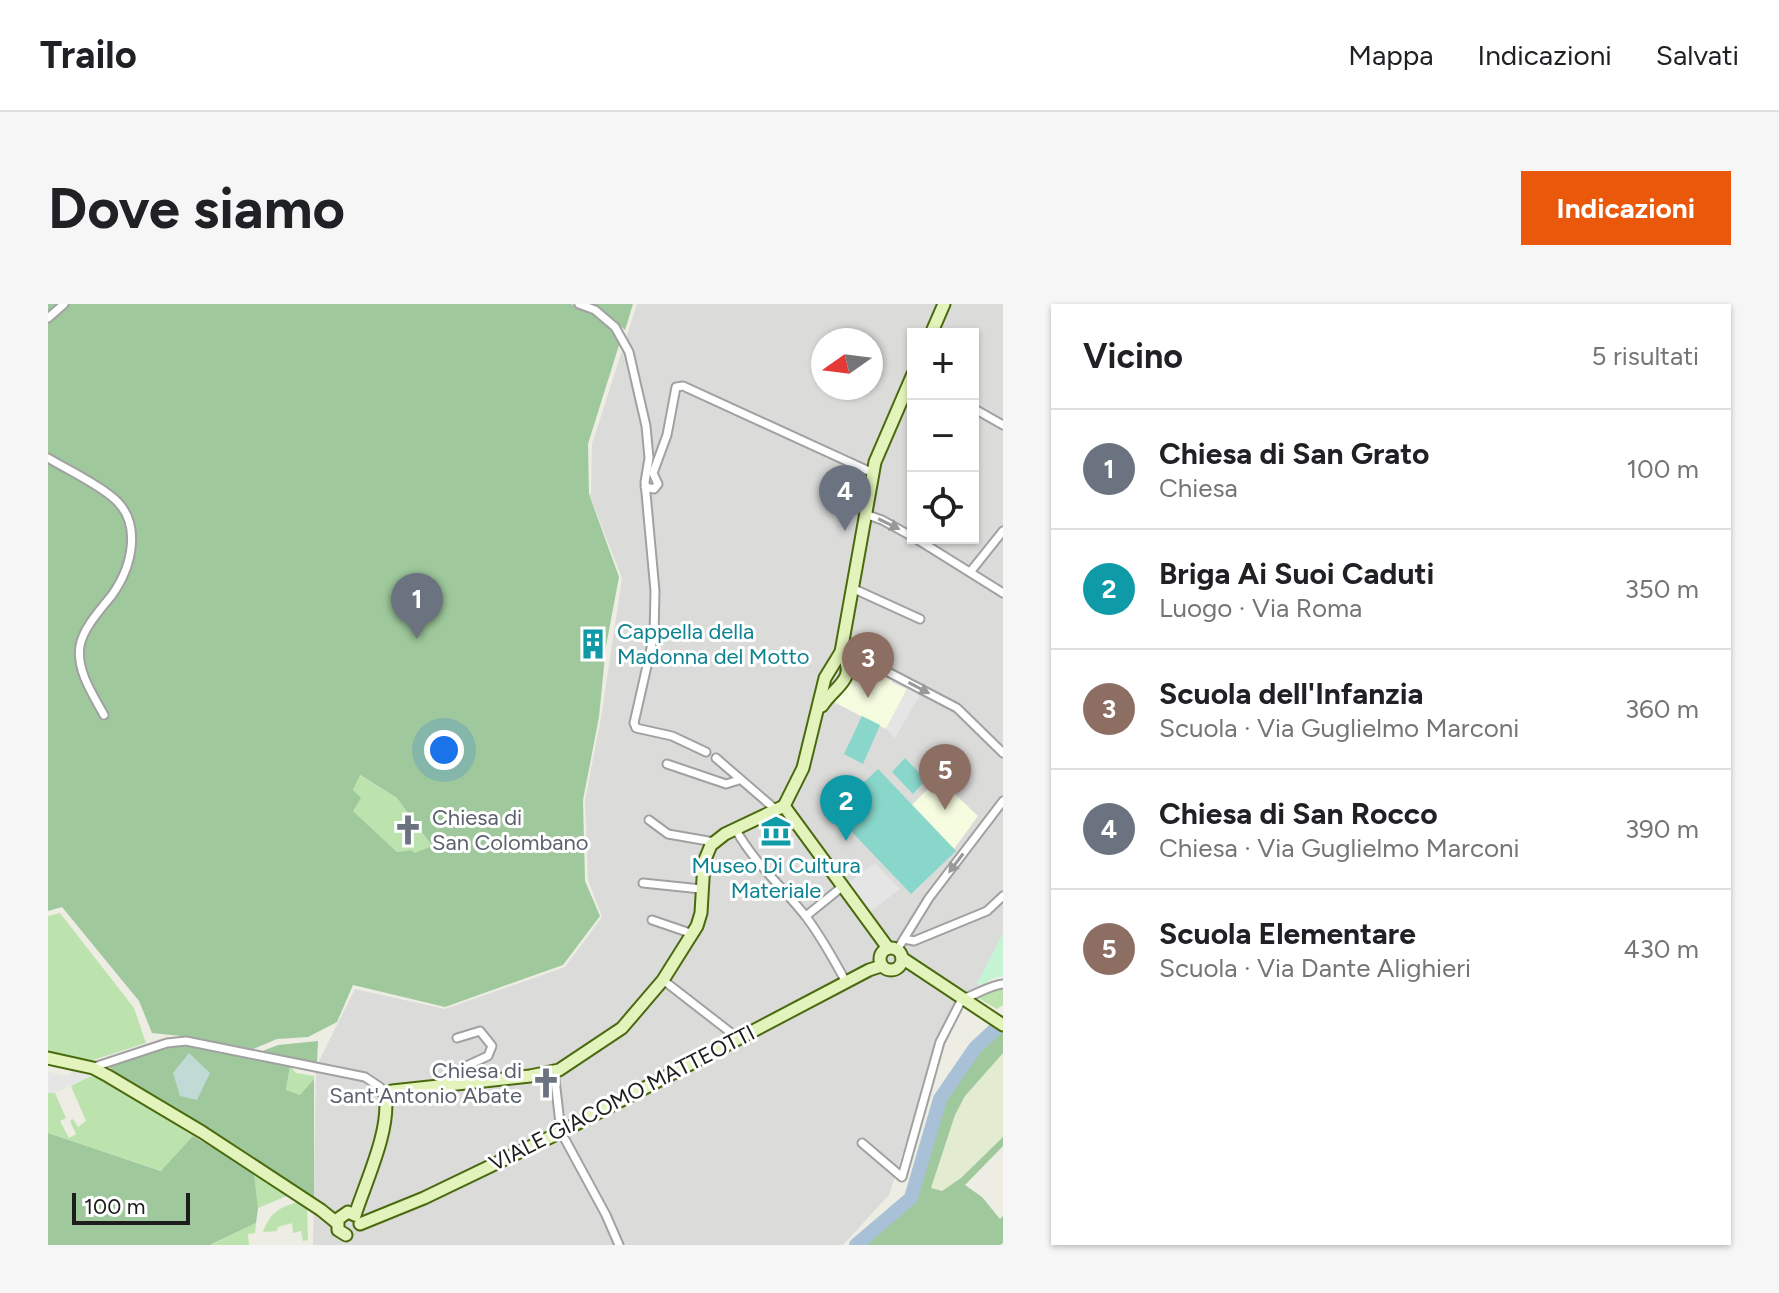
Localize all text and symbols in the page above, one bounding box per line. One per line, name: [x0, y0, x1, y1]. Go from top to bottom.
text: Trailo: [40, 32, 137, 78]
text: Mappa: [1348, 38, 1434, 72]
text: Indicazioni: [1478, 38, 1612, 72]
text: Salvati: [1656, 38, 1739, 72]
button: Indicazioni: [1521, 171, 1731, 245]
text: Dove siamo: [48, 175, 345, 242]
north arrow: [811, 328, 883, 400]
map controls: [907, 328, 979, 544]
button: +: [907, 328, 979, 400]
text: Vicino: [1083, 336, 1183, 377]
text: 5 risultati: [1592, 340, 1699, 372]
button: −: [907, 400, 979, 472]
text: Chiesa di San Grato: [1159, 435, 1430, 472]
text: 1: [1104, 453, 1114, 485]
text: 100 m: [1626, 453, 1699, 485]
pin: 4: [819, 465, 871, 531]
button: locate: [907, 472, 979, 544]
text: Chiesa: [1159, 472, 1238, 504]
one-way arrow: [878, 517, 901, 531]
text: Briga Ai Suoi Caduti: [1159, 555, 1434, 592]
pin: 1: [391, 573, 443, 639]
text: 2: [1101, 573, 1117, 605]
text: 350 m: [1625, 573, 1699, 605]
text: Luogo · Via Roma: [1159, 592, 1362, 624]
place label: Cappella della Madonna del Motto: [617, 618, 810, 670]
building icon: Cappella della Madonna del Motto: [576, 627, 610, 661]
pin: 3: [842, 632, 894, 698]
text: Scuola dell'Infanzia: [1159, 675, 1423, 712]
one-way arrow: [907, 681, 930, 694]
text: 3: [1102, 693, 1116, 725]
text: 360 m: [1625, 693, 1699, 725]
text: Scuola · Via Guglielmo Marconi: [1159, 712, 1519, 744]
your location: [424, 730, 464, 770]
pin: 5: [919, 744, 971, 810]
pin: 2: [820, 775, 872, 841]
text: Chiesa di San Rocco: [1159, 795, 1438, 832]
place label: Chiesa di San Colombano: [432, 804, 589, 856]
church icon: Chiesa di San Colombano: [391, 813, 425, 847]
text: 4: [1101, 813, 1117, 845]
text: 390 m: [1625, 813, 1699, 845]
museum icon: Museo Di Cultura Materiale: [759, 814, 793, 848]
text: Chiesa · Via Guglielmo Marconi: [1159, 832, 1520, 864]
place label: Museo Di Cultura Materiale: [691, 852, 861, 904]
one-way arrow: [948, 852, 964, 873]
text: Scuola Elementare: [1159, 915, 1416, 952]
text: 5: [1101, 933, 1117, 965]
text: 430 m: [1623, 933, 1699, 965]
text: Scuola · Via Dante Alighieri: [1159, 952, 1471, 984]
street label: VIALE GIACOMO MATTEOTTI: [485, 1019, 759, 1177]
place label: Chiesa di Sant'Antonio Abate: [329, 1057, 522, 1109]
church icon: Chiesa di Sant'Antonio Abate: [529, 1066, 563, 1100]
scale bar: [72, 1189, 190, 1225]
text: 100 m: [84, 1193, 145, 1220]

